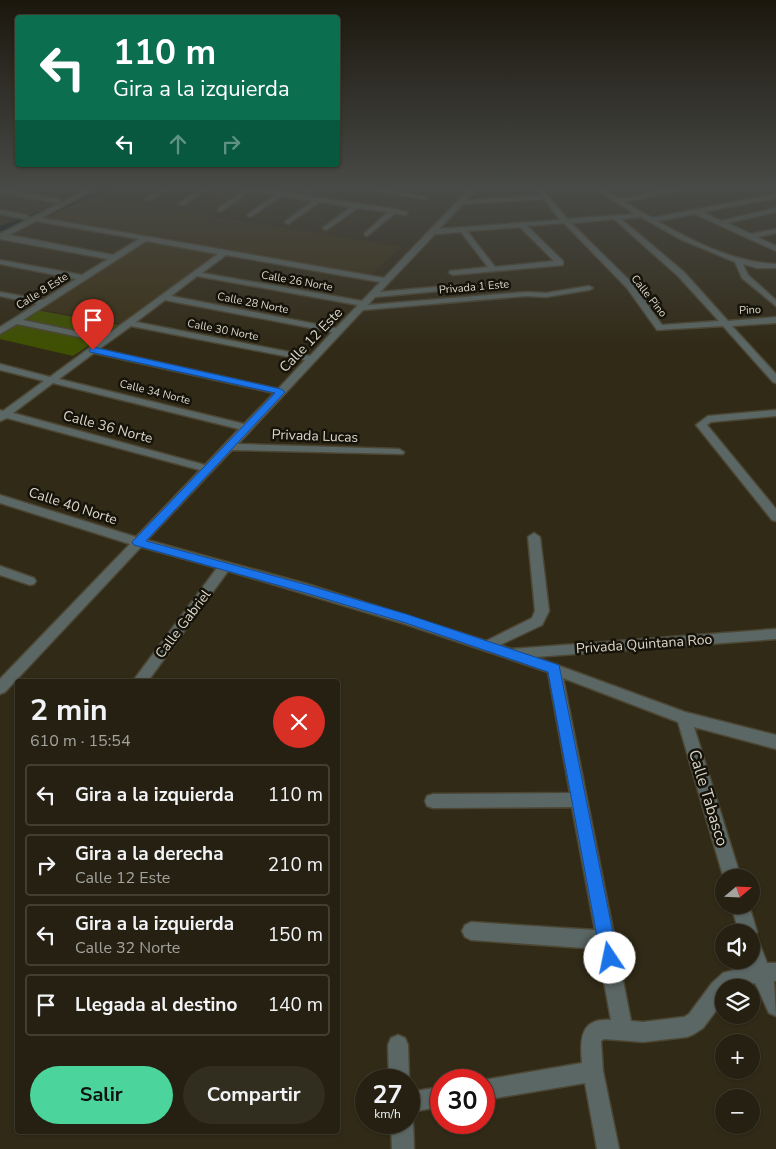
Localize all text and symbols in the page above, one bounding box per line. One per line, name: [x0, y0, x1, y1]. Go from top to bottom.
text: 110 m: [113, 29, 216, 76]
icon: left: [30, 35, 95, 100]
text: Gira a la izquierda: [113, 74, 290, 104]
icon: left: [111, 130, 139, 158]
icon: ahead: [164, 130, 192, 158]
icon: right: [217, 130, 245, 158]
street label: Calle 26 Norte: [260, 267, 334, 295]
street label: Calle 8 Este: [13, 269, 71, 313]
street label: Calle Pino: [628, 272, 670, 320]
street label: Privada 1 Este: [438, 276, 510, 298]
street label: Calle 28 Norte: [216, 289, 290, 317]
pin: [72, 299, 114, 350]
street label: Pino: [739, 302, 761, 318]
street label: Calle 12 Este: [275, 303, 347, 377]
icon: arrive: [79, 306, 107, 334]
street label: Calle 30 Norte: [186, 316, 260, 344]
street label: Calle 34 Norte: [118, 376, 192, 408]
street label: Calle 36 Norte: [61, 406, 155, 448]
street label: Privada Lucas: [271, 425, 359, 447]
street label: Calle 40 Norte: [26, 483, 120, 529]
street label: Calle Gabriel: [151, 585, 216, 662]
street label: Privada Quintana Roo: [575, 630, 713, 658]
text: 2 min: [30, 690, 108, 731]
button: close: [273, 696, 325, 748]
text: 610 m · 15:54: [30, 730, 131, 752]
street label: Calle Tabasco: [683, 747, 733, 849]
icon: left: [32, 781, 60, 809]
text: Gira a la izquierda: [75, 782, 234, 808]
text: 110 m: [268, 782, 323, 808]
text: Gira a la derecha: [75, 841, 224, 867]
icon: right: [32, 851, 60, 879]
text: 210 m: [268, 852, 323, 878]
text: Calle 12 Este: [75, 867, 170, 889]
north arrow: [715, 869, 760, 914]
map controls: [715, 869, 760, 1134]
text: Gira a la izquierda: [75, 911, 234, 937]
icon: left: [32, 921, 60, 949]
text: 150 m: [268, 922, 323, 948]
button: sound: [715, 924, 760, 969]
position arrow: [583, 931, 635, 983]
text: Calle 32 Norte: [75, 937, 180, 959]
button: layers: [715, 979, 760, 1024]
icon: arrive: [32, 991, 60, 1019]
text: Llegada al destino: [75, 992, 237, 1018]
text: 140 m: [268, 992, 323, 1018]
button: +: [715, 1034, 760, 1079]
button: Salir: [30, 1066, 173, 1124]
button: Compartir: [183, 1066, 325, 1124]
speed limit sign: 30: [430, 1069, 495, 1134]
text: 27: [372, 1078, 403, 1112]
button: −: [715, 1089, 760, 1134]
text: km/h: [374, 1106, 401, 1122]

